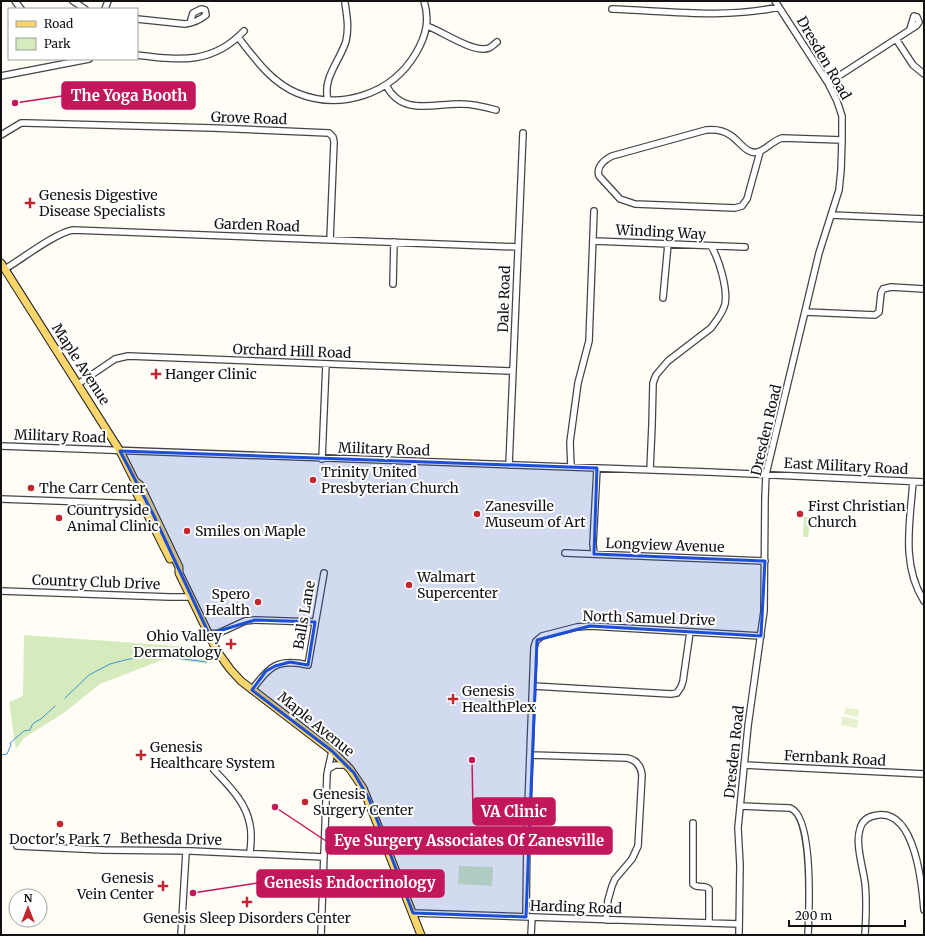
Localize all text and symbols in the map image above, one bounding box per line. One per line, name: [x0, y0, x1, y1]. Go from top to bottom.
legend: [8, 8, 138, 60]
street label: Dresden Road: [793, 13, 855, 103]
text: Road: [44, 16, 73, 31]
text: Park: [44, 36, 71, 51]
callout: The Yoga Booth: [62, 82, 195, 109]
text: The Yoga Booth: [71, 86, 187, 105]
street label: Grove Road: [211, 108, 288, 128]
place label: Genesis Digestive Disease Specialists: [39, 186, 165, 220]
marker: Genesis Digestive Disease Specialists: [24, 197, 36, 209]
street label: Garden Road: [214, 215, 301, 236]
street label: Winding Way: [614, 221, 707, 243]
street label: Dale Road: [494, 265, 514, 333]
street label: Maple Avenue: [48, 320, 114, 408]
street label: Orchard Hill Road: [232, 340, 352, 362]
place label: Hanger Clinic: [165, 365, 257, 383]
marker: Hanger Clinic: [150, 368, 162, 380]
street label: Dresden Road: [747, 382, 785, 477]
street label: Military Road: [14, 425, 107, 447]
street label: Military Road: [338, 438, 431, 460]
street label: East Military Road: [783, 454, 909, 478]
place label: Trinity United Presbyterian Church: [321, 463, 459, 497]
marker: Trinity United Presbyterian Church: [308, 475, 318, 485]
place label: The Carr Center: [39, 479, 145, 497]
marker: The Carr Center: [26, 483, 36, 493]
place label: Zanesville Museum of Art: [485, 497, 586, 531]
place label: First Christian Church: [808, 497, 906, 531]
place label: Countryside Animal Clinic: [66, 501, 159, 535]
marker: Zanesville Museum of Art: [472, 509, 482, 519]
marker: First Christian Church: [795, 509, 805, 519]
marker: Countryside Animal Clinic: [54, 513, 64, 523]
place label: Smiles on Maple: [195, 522, 306, 540]
marker: Smiles on Maple: [182, 526, 192, 536]
street label: Longview Avenue: [605, 534, 725, 556]
place label: Walmart Supercenter: [416, 568, 498, 602]
street label: Country Club Drive: [32, 571, 160, 593]
street label: Balls Lane: [289, 579, 319, 651]
marker: Walmart Supercenter: [404, 580, 414, 590]
place label: Spero Health: [205, 585, 250, 619]
marker: Spero Health: [253, 597, 263, 607]
street label: North Samuel Drive: [582, 607, 716, 629]
place label: Ohio Valley Dermatology: [134, 627, 223, 661]
marker: Ohio Valley Dermatology: [225, 638, 237, 650]
place label: Genesis HealthPlex: [462, 682, 536, 716]
street label: Maple Avenue: [274, 687, 358, 761]
marker: Genesis HealthPlex: [447, 693, 459, 705]
street label: Dresden Road: [720, 704, 748, 799]
place label: Genesis Healthcare System: [150, 738, 275, 772]
street label: Fernbank Road: [783, 746, 887, 770]
marker: Genesis Healthcare System: [135, 749, 147, 761]
place label: Genesis Surgery Center: [313, 785, 414, 819]
marker: Genesis Surgery Center: [300, 797, 310, 807]
callout: VA Clinic: [473, 798, 555, 825]
text: VA Clinic: [480, 802, 547, 821]
marker: Doctor's Park 7: [55, 819, 65, 829]
callout: Eye Surgery Associates Of Zanesville: [326, 827, 612, 854]
street label: Bethesda Drive: [120, 829, 222, 849]
place label: Doctor's Park 7: [9, 830, 111, 848]
text: Eye Surgery Associates Of Zanesville: [334, 831, 604, 850]
place label: Genesis Vein Center: [76, 869, 154, 903]
callout: Genesis Endocrinology: [257, 870, 444, 897]
text: Genesis Endocrinology: [264, 873, 436, 892]
marker: Genesis Vein Center: [157, 880, 169, 892]
north arrow: [8, 888, 48, 928]
text: N: [24, 891, 33, 905]
marker: Genesis Sleep Disorders Center: [241, 896, 253, 908]
street label: Harding Road: [530, 896, 623, 918]
scale bar: [789, 902, 905, 928]
text: 200 m: [795, 908, 832, 923]
place label: Genesis Sleep Disorders Center: [143, 909, 351, 927]

